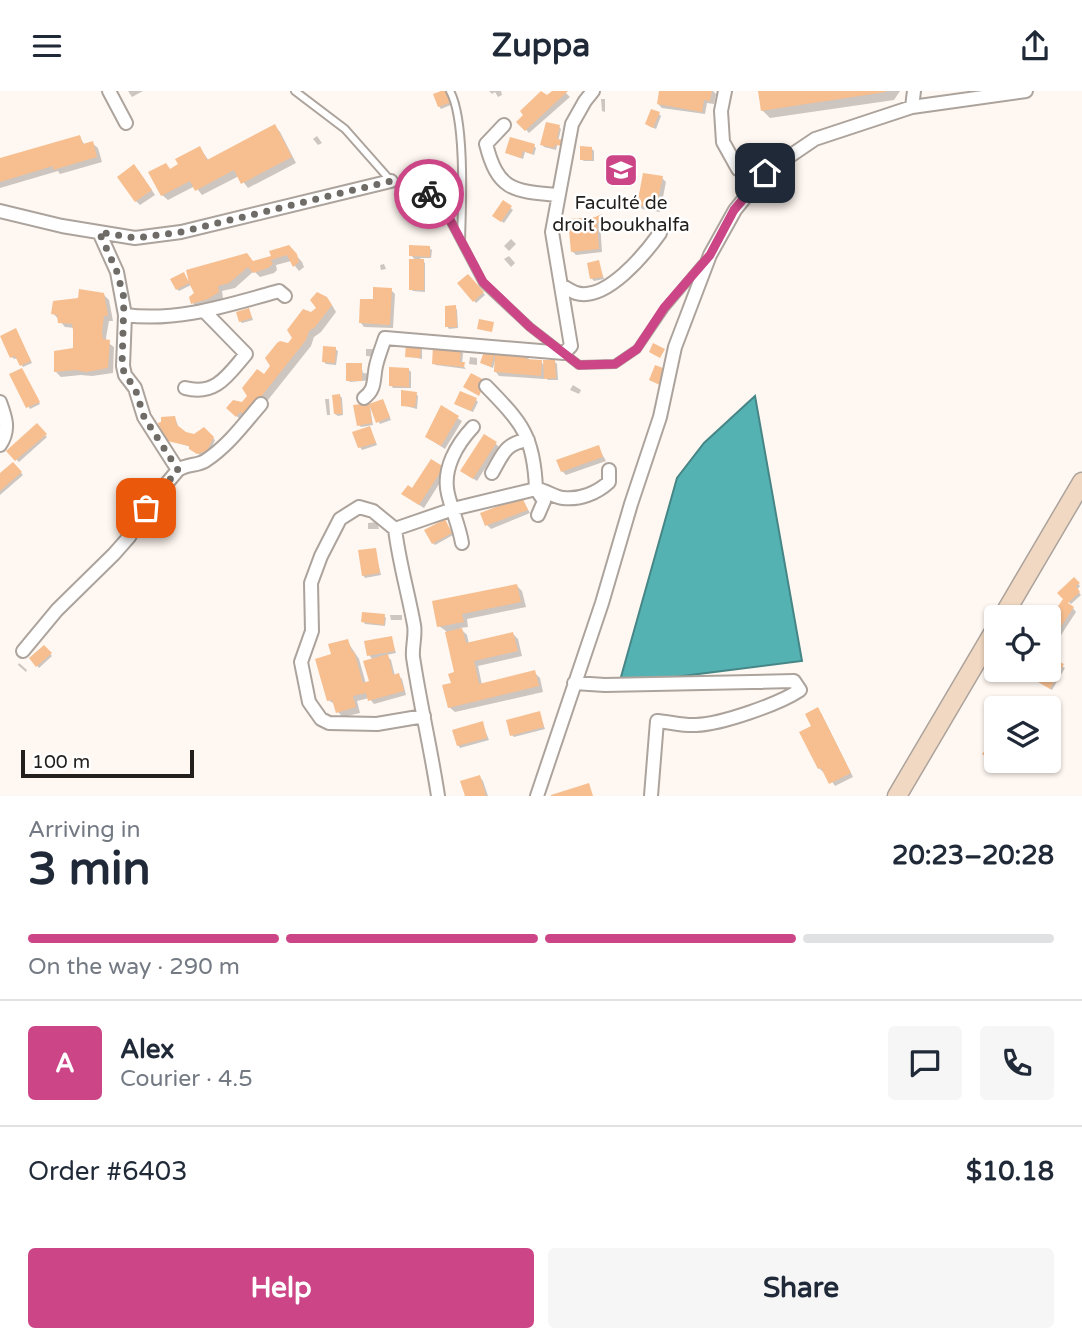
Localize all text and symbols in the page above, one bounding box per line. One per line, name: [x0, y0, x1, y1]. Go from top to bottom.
icon: menu: [28, 27, 66, 65]
text: Zuppa: [492, 27, 590, 65]
icon: share: [1016, 27, 1054, 65]
pin: [735, 143, 795, 203]
school or university icon: Faculté de droit boukhalfa: [602, 151, 640, 189]
icon: home: [746, 154, 784, 192]
courier: [394, 159, 464, 229]
icon: bike: [410, 175, 448, 213]
place label: Faculté de droit boukhalfa: [552, 192, 690, 236]
pin: [116, 478, 176, 538]
icon: bag: [127, 489, 165, 527]
map controls: [984, 605, 1061, 773]
button: locate: [984, 605, 1061, 682]
button: layers: [984, 696, 1061, 773]
scale bar: [21, 747, 194, 779]
text: 100 m: [32, 751, 90, 773]
text: Arriving in: [28, 816, 141, 844]
text: 20:23–20:28: [892, 840, 1054, 871]
text: 3 min: [28, 842, 151, 897]
text: On the way · 290 m: [28, 953, 240, 981]
button: chat: [888, 1026, 962, 1100]
button: phone: [980, 1026, 1054, 1100]
text: Alex: [120, 1034, 174, 1065]
text: A: [55, 1048, 75, 1079]
text: Courier · 4.5: [120, 1065, 253, 1093]
text: Order #6403: [28, 1156, 188, 1187]
text: $10.18: [966, 1156, 1054, 1187]
button: Help: [28, 1248, 534, 1328]
button: Share: [548, 1248, 1054, 1328]

